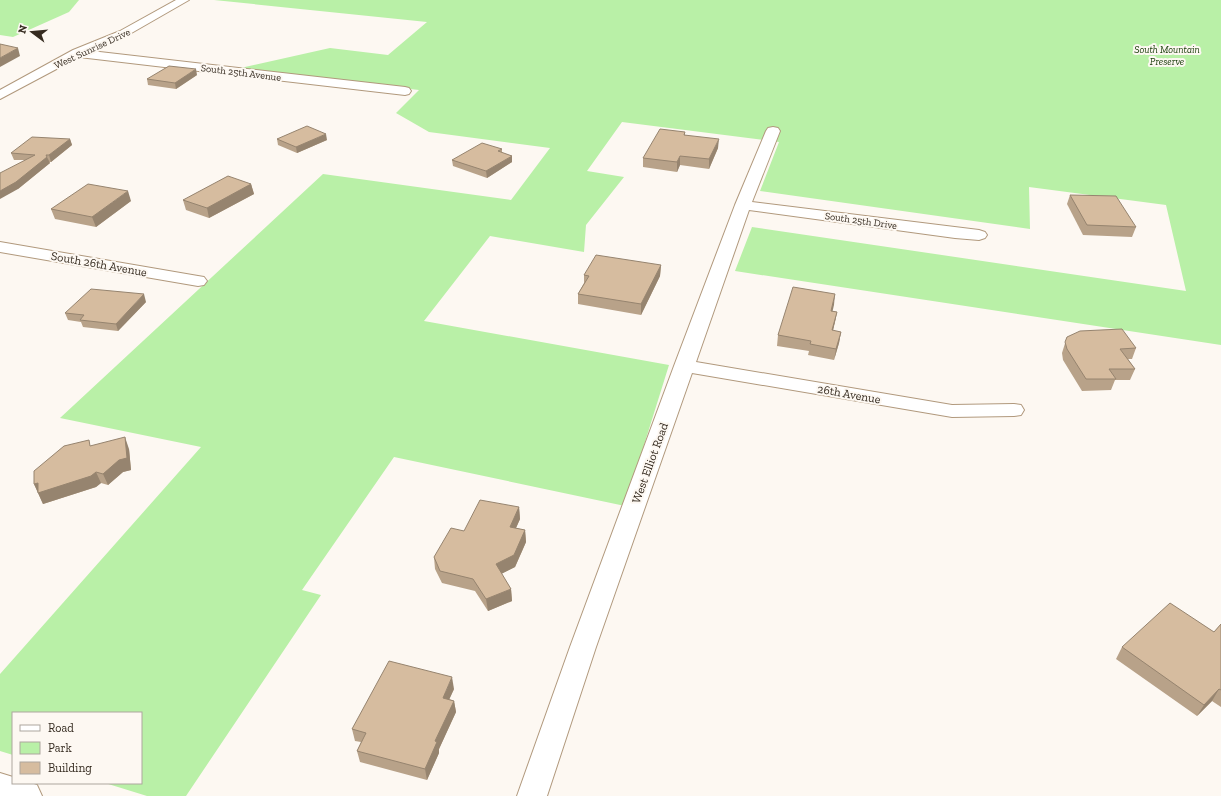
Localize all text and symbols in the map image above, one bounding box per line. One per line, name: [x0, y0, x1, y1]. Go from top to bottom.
north arrow: [12, 12, 52, 52]
text: N: [15, 23, 30, 35]
street label: West Sunrise Drive: [53, 26, 133, 72]
park label: South Mountain Preserve: [1134, 44, 1200, 68]
street label: South 25th Avenue: [200, 62, 282, 84]
street label: South 25th Drive: [824, 210, 898, 232]
street label: South 26th Avenue: [50, 249, 148, 279]
street label: 26th Avenue: [816, 382, 882, 407]
street label: West Elliot Road: [629, 420, 671, 505]
legend: [12, 712, 142, 784]
text: Road: [48, 721, 74, 735]
text: Park: [48, 741, 73, 755]
text: Building: [48, 761, 92, 775]

